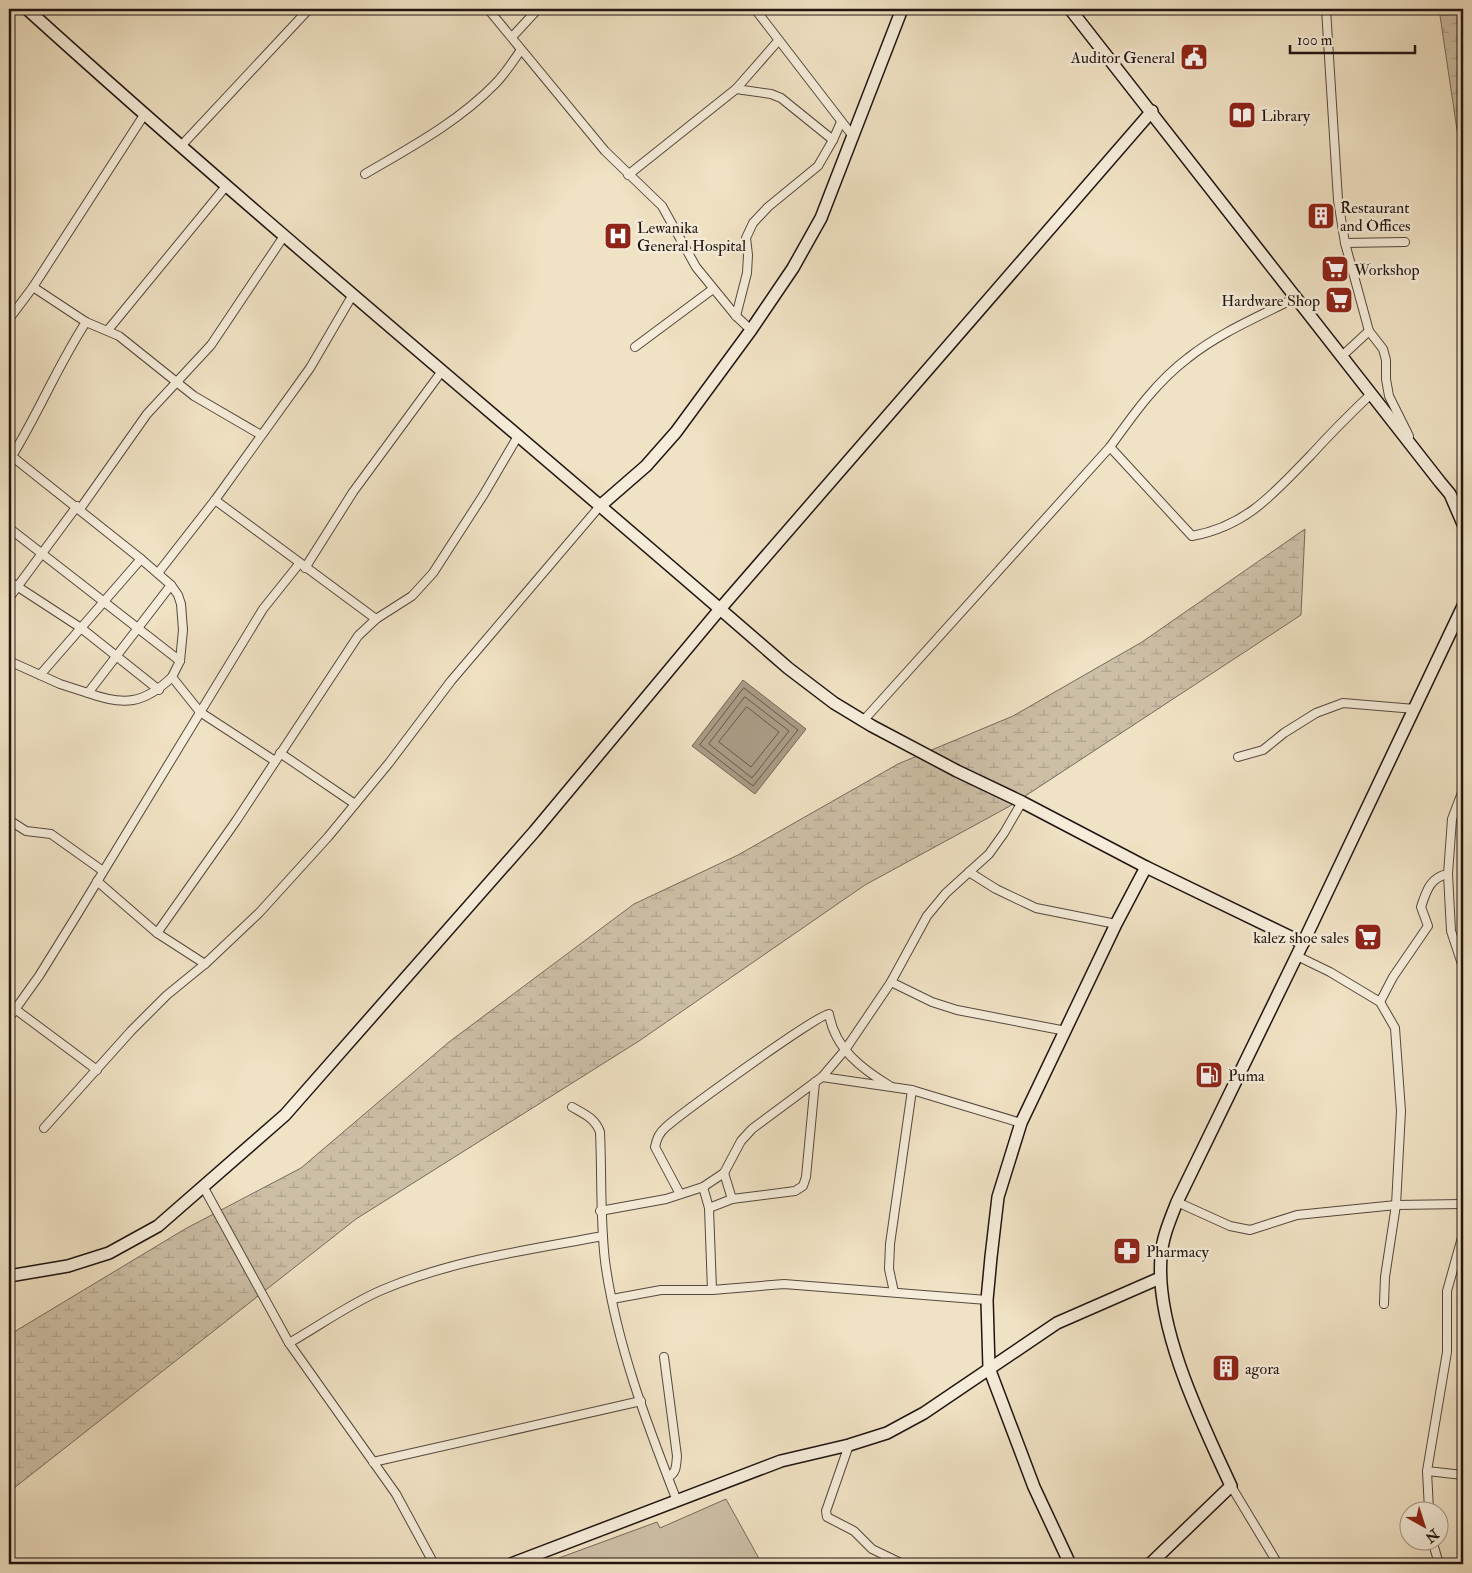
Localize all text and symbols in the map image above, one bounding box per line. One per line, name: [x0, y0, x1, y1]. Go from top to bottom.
scale bar: [1290, 22, 1414, 54]
text: 100 m: [1297, 31, 1333, 50]
public building icon: Auditor General: [1179, 42, 1209, 72]
place label: Auditor General: [1070, 48, 1175, 68]
library icon: Library: [1227, 100, 1257, 130]
place label: Library: [1261, 106, 1311, 126]
place label: Restaurant and Offices: [1340, 198, 1411, 236]
building icon: Restaurant and Offices: [1306, 201, 1336, 231]
place label: Lewanika General Hospital: [637, 218, 746, 257]
hospital icon: Lewanika General Hospital: [603, 221, 633, 251]
supermarket icon: Workshop: [1320, 254, 1350, 284]
place label: Workshop: [1353, 260, 1420, 281]
supermarket icon: Hardware Shop: [1324, 285, 1354, 315]
place label: Hardware Shop: [1221, 291, 1320, 312]
supermarket icon: kalez shoe sales: [1353, 922, 1383, 952]
place label: kalez shoe sales: [1253, 928, 1349, 948]
fuel station icon: Puma: [1194, 1060, 1224, 1090]
place label: Puma: [1228, 1066, 1265, 1086]
pharmacy icon: Pharmacy: [1112, 1236, 1142, 1266]
place label: Pharmacy: [1146, 1242, 1210, 1262]
building icon: agora: [1211, 1353, 1241, 1383]
place label: agora: [1245, 1359, 1280, 1379]
north arrow: [1400, 1500, 1450, 1550]
text: N: [1421, 1525, 1443, 1547]

